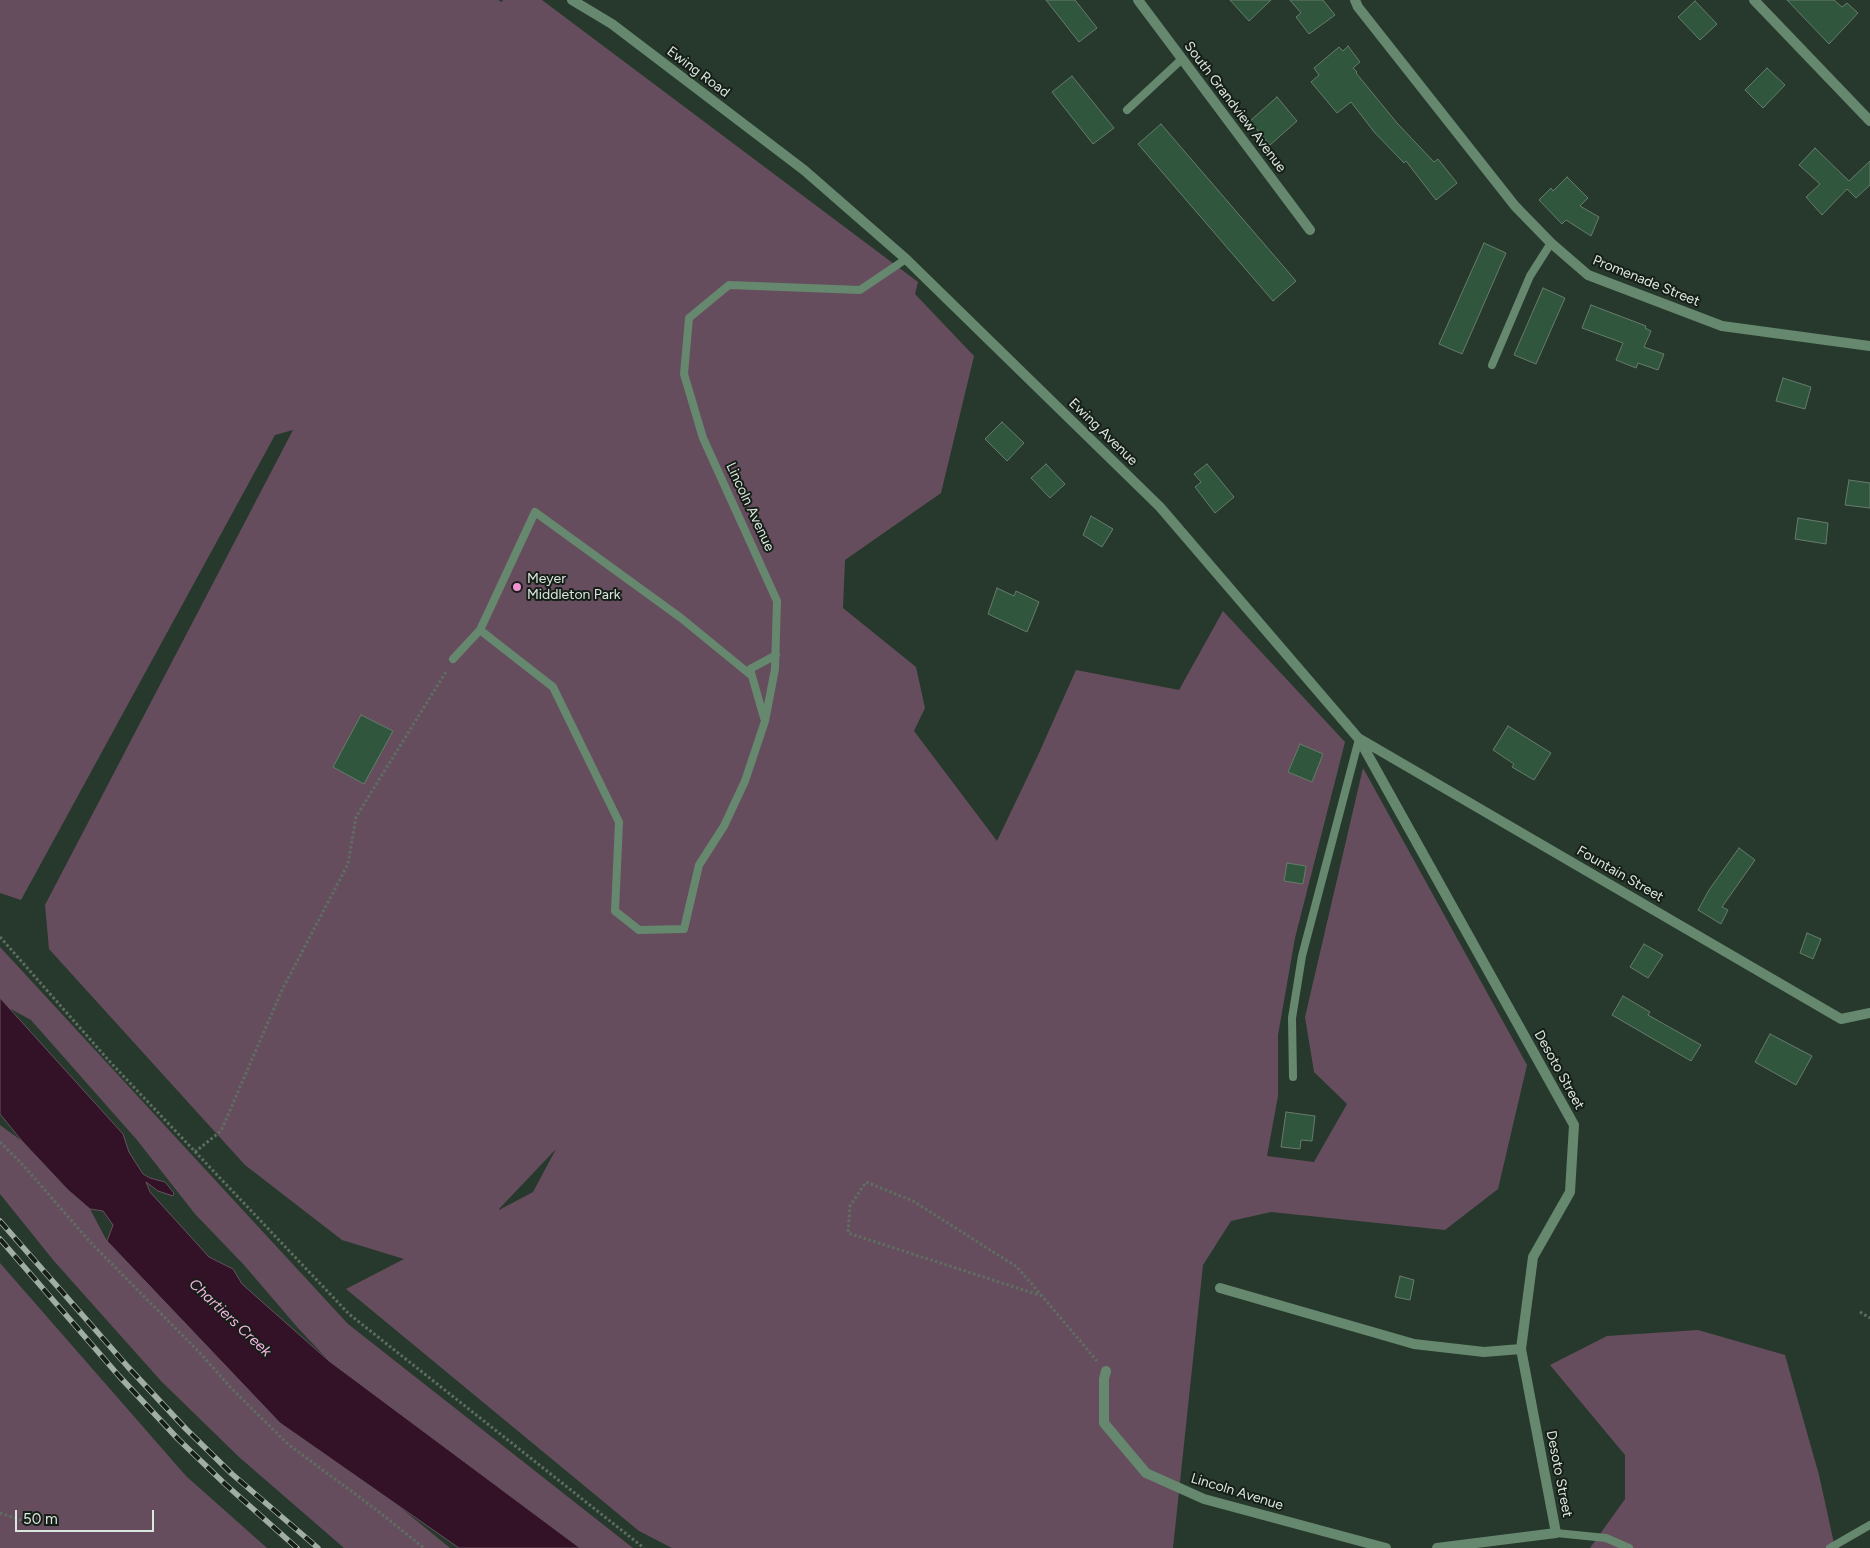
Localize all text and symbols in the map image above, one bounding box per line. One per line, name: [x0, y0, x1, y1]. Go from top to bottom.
street label: South Grandview Avenue: [1180, 38, 1290, 176]
street label: Ewing Road: [663, 43, 733, 101]
street label: Promenade Street: [1590, 252, 1702, 310]
street label: Ewing Avenue: [1065, 395, 1141, 469]
street label: Lincoln Avenue: [722, 460, 778, 554]
place label: Meyer Middleton Park: [527, 571, 620, 604]
marker: Meyer Middleton Park: [511, 581, 523, 593]
street label: Fountain Street: [1574, 842, 1666, 906]
street label: Desoto Street: [1530, 1027, 1588, 1113]
water label: Chartiers Creek: [185, 1275, 275, 1361]
street label: Desoto Street: [1542, 1429, 1576, 1519]
street label: Lincoln Avenue: [1189, 1470, 1285, 1514]
scale bar: [18, 1500, 156, 1532]
text: 50 m: [23, 1510, 58, 1528]

